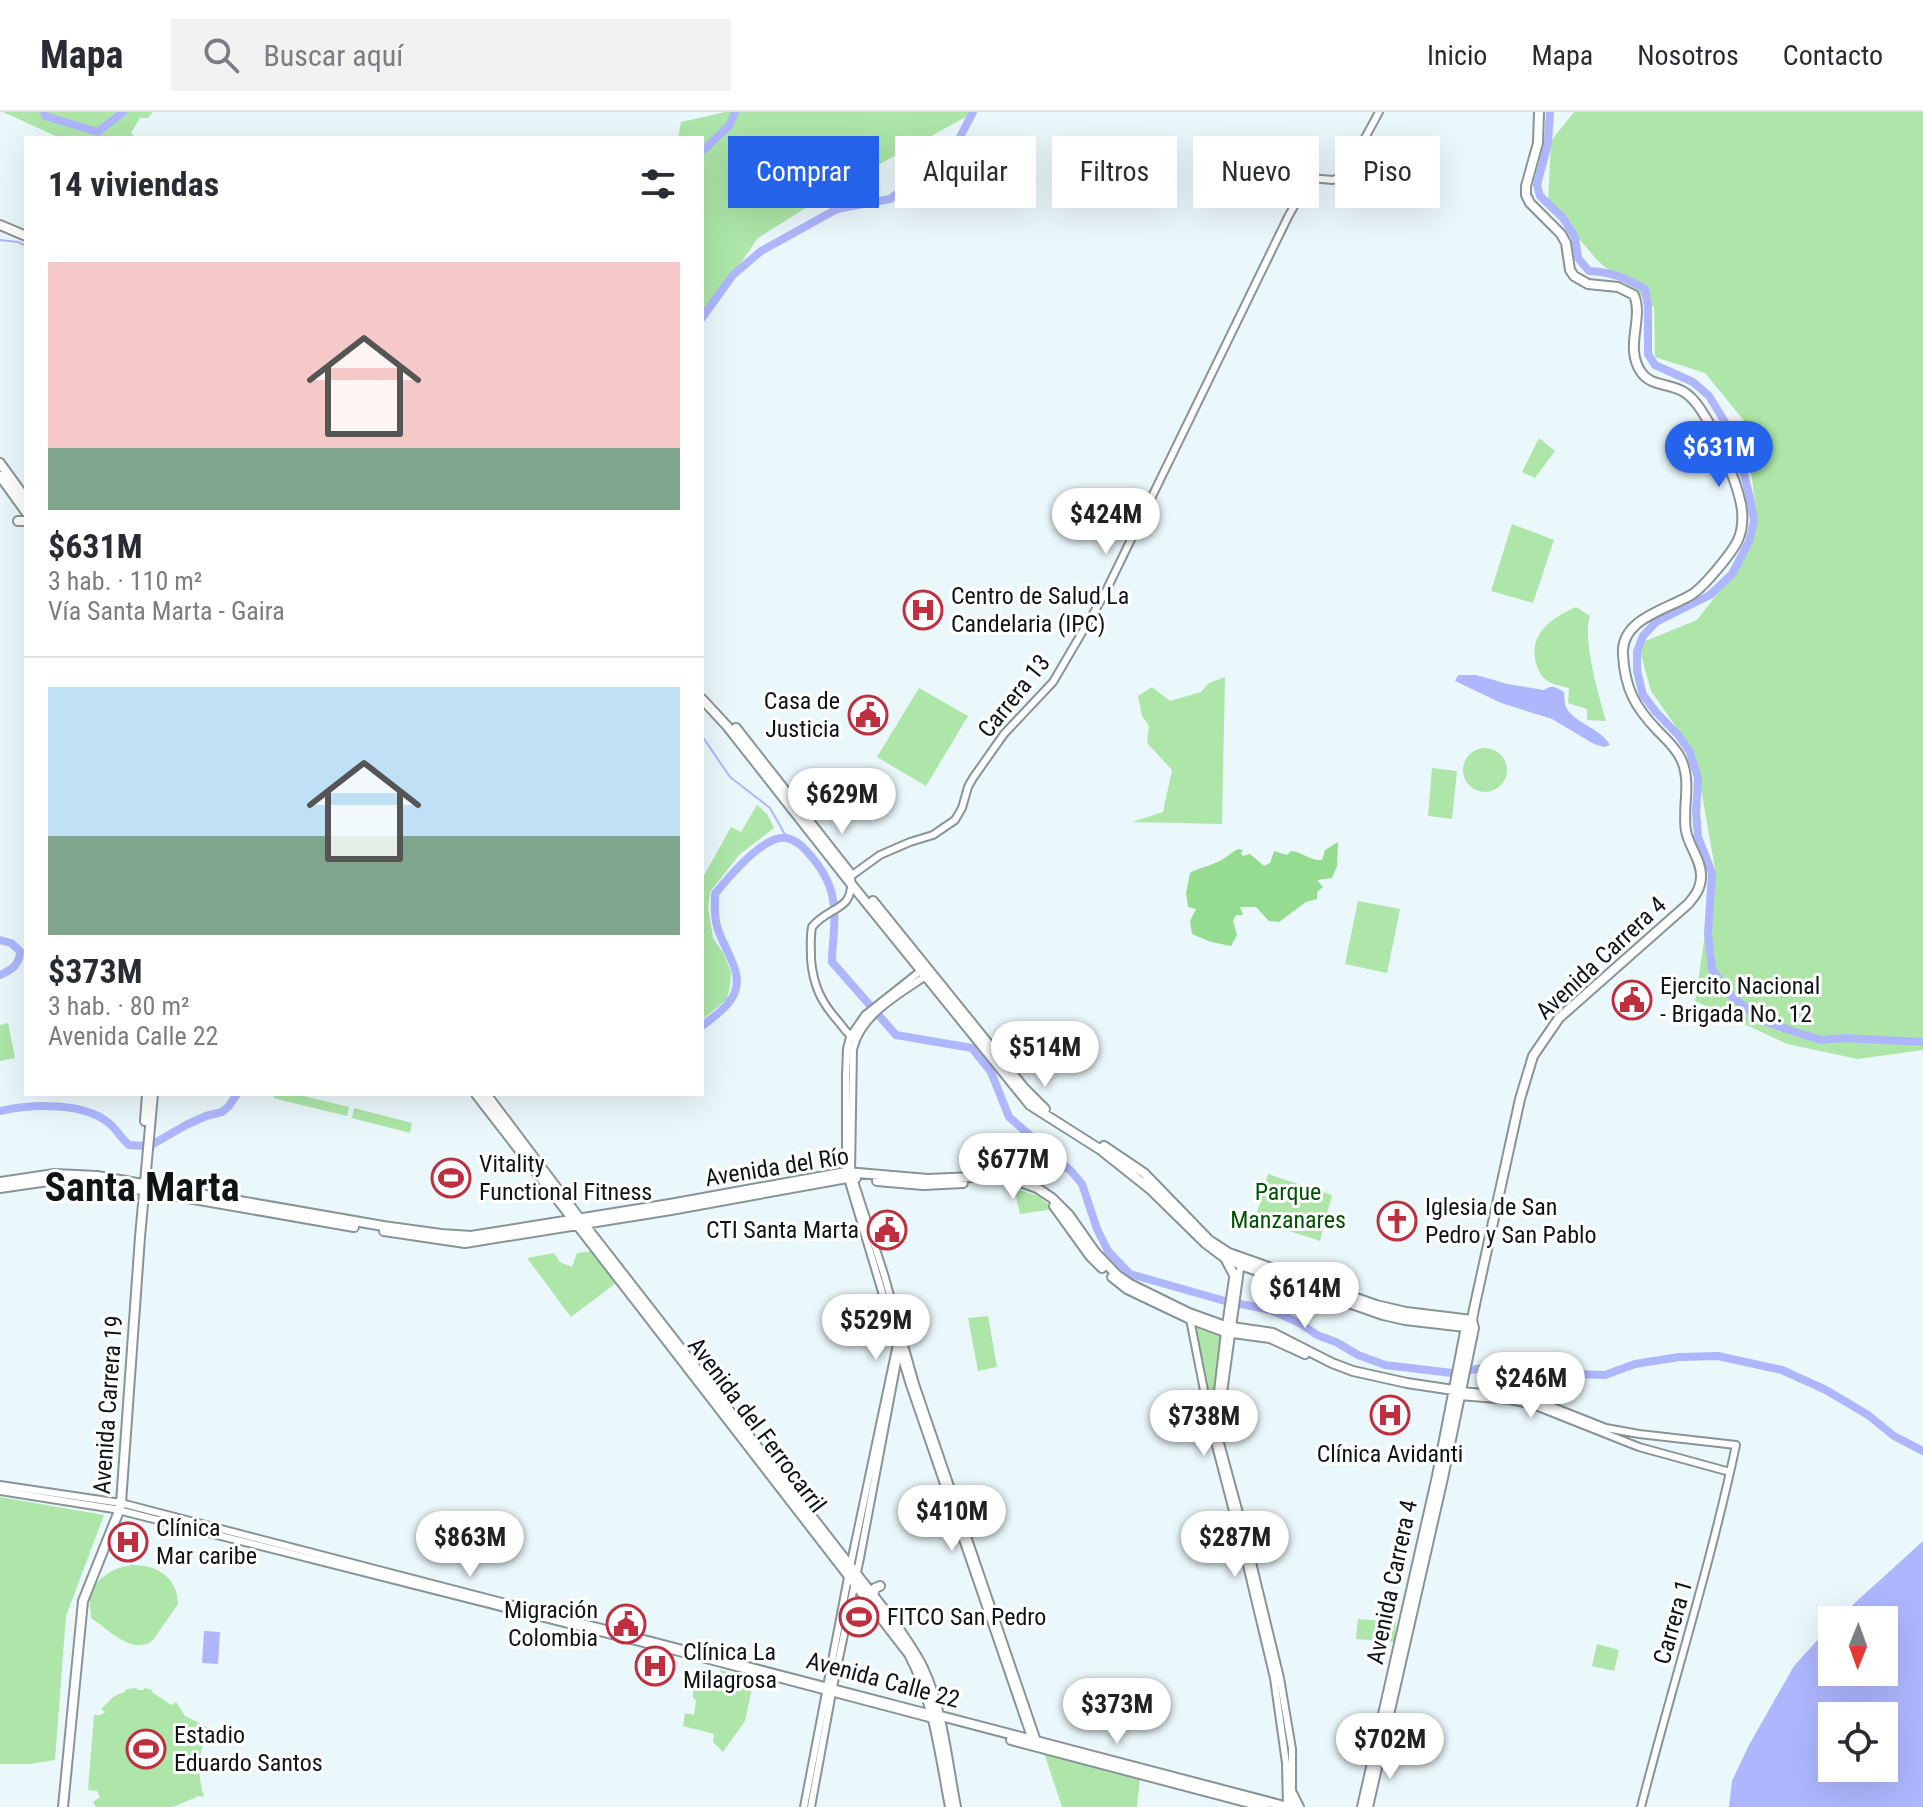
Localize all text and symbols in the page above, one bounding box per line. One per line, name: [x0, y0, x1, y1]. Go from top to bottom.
search box: [171, 19, 731, 91]
text: Mapa: [40, 33, 123, 77]
icon: search: [199, 33, 243, 77]
text: Buscar aquí: [263, 38, 403, 73]
text: Inicio: [1427, 39, 1487, 72]
text: Mapa: [1531, 39, 1593, 72]
text: Nosotros: [1637, 39, 1739, 72]
text: Contacto: [1783, 39, 1883, 72]
chip: Comprar: [728, 136, 879, 208]
chip: Alquilar: [895, 136, 1036, 208]
chip: Filtros: [1052, 136, 1177, 208]
chip: Nuevo: [1193, 136, 1319, 208]
chip: Piso: [1335, 136, 1440, 208]
icon: filters: [636, 162, 680, 206]
text: 14 viviendas: [48, 164, 219, 204]
icon: home: [292, 314, 436, 458]
pin: $631M: [1663, 421, 1775, 489]
text: $631M: [1683, 432, 1755, 462]
pin: $424M: [1050, 488, 1162, 556]
text: $424M: [1070, 499, 1142, 529]
text: $631M: [48, 526, 143, 566]
text: 3 hab. · 110 m²: [48, 566, 202, 596]
place label: Centro de Salud La Candelaria (IPC): [951, 582, 1129, 638]
hospital icon: Centro de Salud La Candelaria (IPC): [902, 589, 944, 631]
text: Vía Santa Marta - Gaira: [48, 596, 285, 626]
street label: Carrera 13: [972, 649, 1056, 743]
place label: Casa de Justicia: [764, 687, 840, 743]
public building icon: Casa de Justicia: [847, 694, 889, 736]
icon: home: [292, 739, 436, 883]
pin: $629M: [786, 768, 898, 836]
text: $629M: [806, 779, 878, 809]
street label: Avenida Carrera 4: [1530, 891, 1672, 1025]
text: $373M: [48, 951, 143, 991]
place label: Ejercito Nacional - Brigada No. 12: [1660, 972, 1820, 1028]
public building icon: Ejercito Nacional - Brigada No. 12: [1611, 979, 1653, 1021]
text: 3 hab. · 80 m²: [48, 991, 190, 1021]
text: Avenida Calle 22: [48, 1021, 218, 1051]
pin: $514M: [989, 1021, 1101, 1089]
text: $514M: [1009, 1032, 1081, 1062]
pin: $677M: [957, 1133, 1069, 1201]
street label: Avenida del Río: [703, 1142, 851, 1192]
text: $677M: [977, 1144, 1049, 1174]
place label: Vitality Functional Fitness: [479, 1150, 652, 1206]
sports icon: Vitality Functional Fitness: [430, 1157, 472, 1199]
district label: Santa Marta: [45, 1164, 239, 1211]
park label: Parque Manzanares: [1230, 1178, 1346, 1234]
place label: Iglesia de San Pedro y San Pablo: [1425, 1193, 1597, 1249]
church icon: Iglesia de San Pedro y San Pablo: [1376, 1200, 1418, 1242]
public building icon: CTI Santa Marta: [866, 1209, 908, 1251]
place label: CTI Santa Marta: [706, 1216, 859, 1244]
pin: $614M: [1249, 1262, 1361, 1330]
text: $614M: [1269, 1273, 1341, 1303]
pin: $529M: [820, 1294, 932, 1362]
text: $529M: [840, 1305, 912, 1335]
street label: Avenida Carrera 19: [88, 1315, 128, 1495]
street label: Avenida del Ferrocarril: [682, 1332, 832, 1518]
pin: $246M: [1475, 1352, 1587, 1420]
text: $246M: [1495, 1363, 1567, 1393]
pin: $738M: [1148, 1390, 1260, 1458]
hospital icon: Clínica Avidanti: [1369, 1394, 1411, 1436]
text: $738M: [1168, 1401, 1240, 1431]
place label: Clínica Avidanti: [1317, 1440, 1463, 1468]
pin: $410M: [896, 1485, 1008, 1553]
text: $410M: [916, 1496, 988, 1526]
street label: Avenida Carrera 4: [1361, 1497, 1423, 1667]
pin: $863M: [414, 1511, 526, 1579]
pin: $287M: [1179, 1511, 1291, 1579]
place label: Clínica Mar caribe: [156, 1514, 257, 1570]
hospital icon: Clínica Mar caribe: [107, 1521, 149, 1563]
text: $863M: [434, 1522, 506, 1552]
text: $287M: [1199, 1522, 1271, 1552]
street label: Carrera 1: [1648, 1577, 1698, 1667]
place label: Migración Colombia: [504, 1596, 598, 1652]
sports icon: FITCO San Pedro: [838, 1596, 880, 1638]
public building icon: Migración Colombia: [605, 1603, 647, 1645]
place label: FITCO San Pedro: [887, 1603, 1046, 1631]
north arrow: [1818, 1606, 1898, 1686]
map controls: [1818, 1606, 1898, 1782]
place label: Clínica La Milagrosa: [683, 1638, 777, 1694]
hospital icon: Clínica La Milagrosa: [634, 1645, 676, 1687]
street label: Avenida Calle 22: [803, 1646, 963, 1714]
pin: $373M: [1061, 1678, 1173, 1746]
text: $373M: [1081, 1689, 1153, 1719]
button: locate: [1818, 1702, 1898, 1782]
pin: $702M: [1334, 1713, 1446, 1781]
place label: Estadio Eduardo Santos: [174, 1721, 323, 1777]
text: $702M: [1354, 1724, 1426, 1754]
sports icon: Estadio Eduardo Santos: [125, 1728, 167, 1770]

